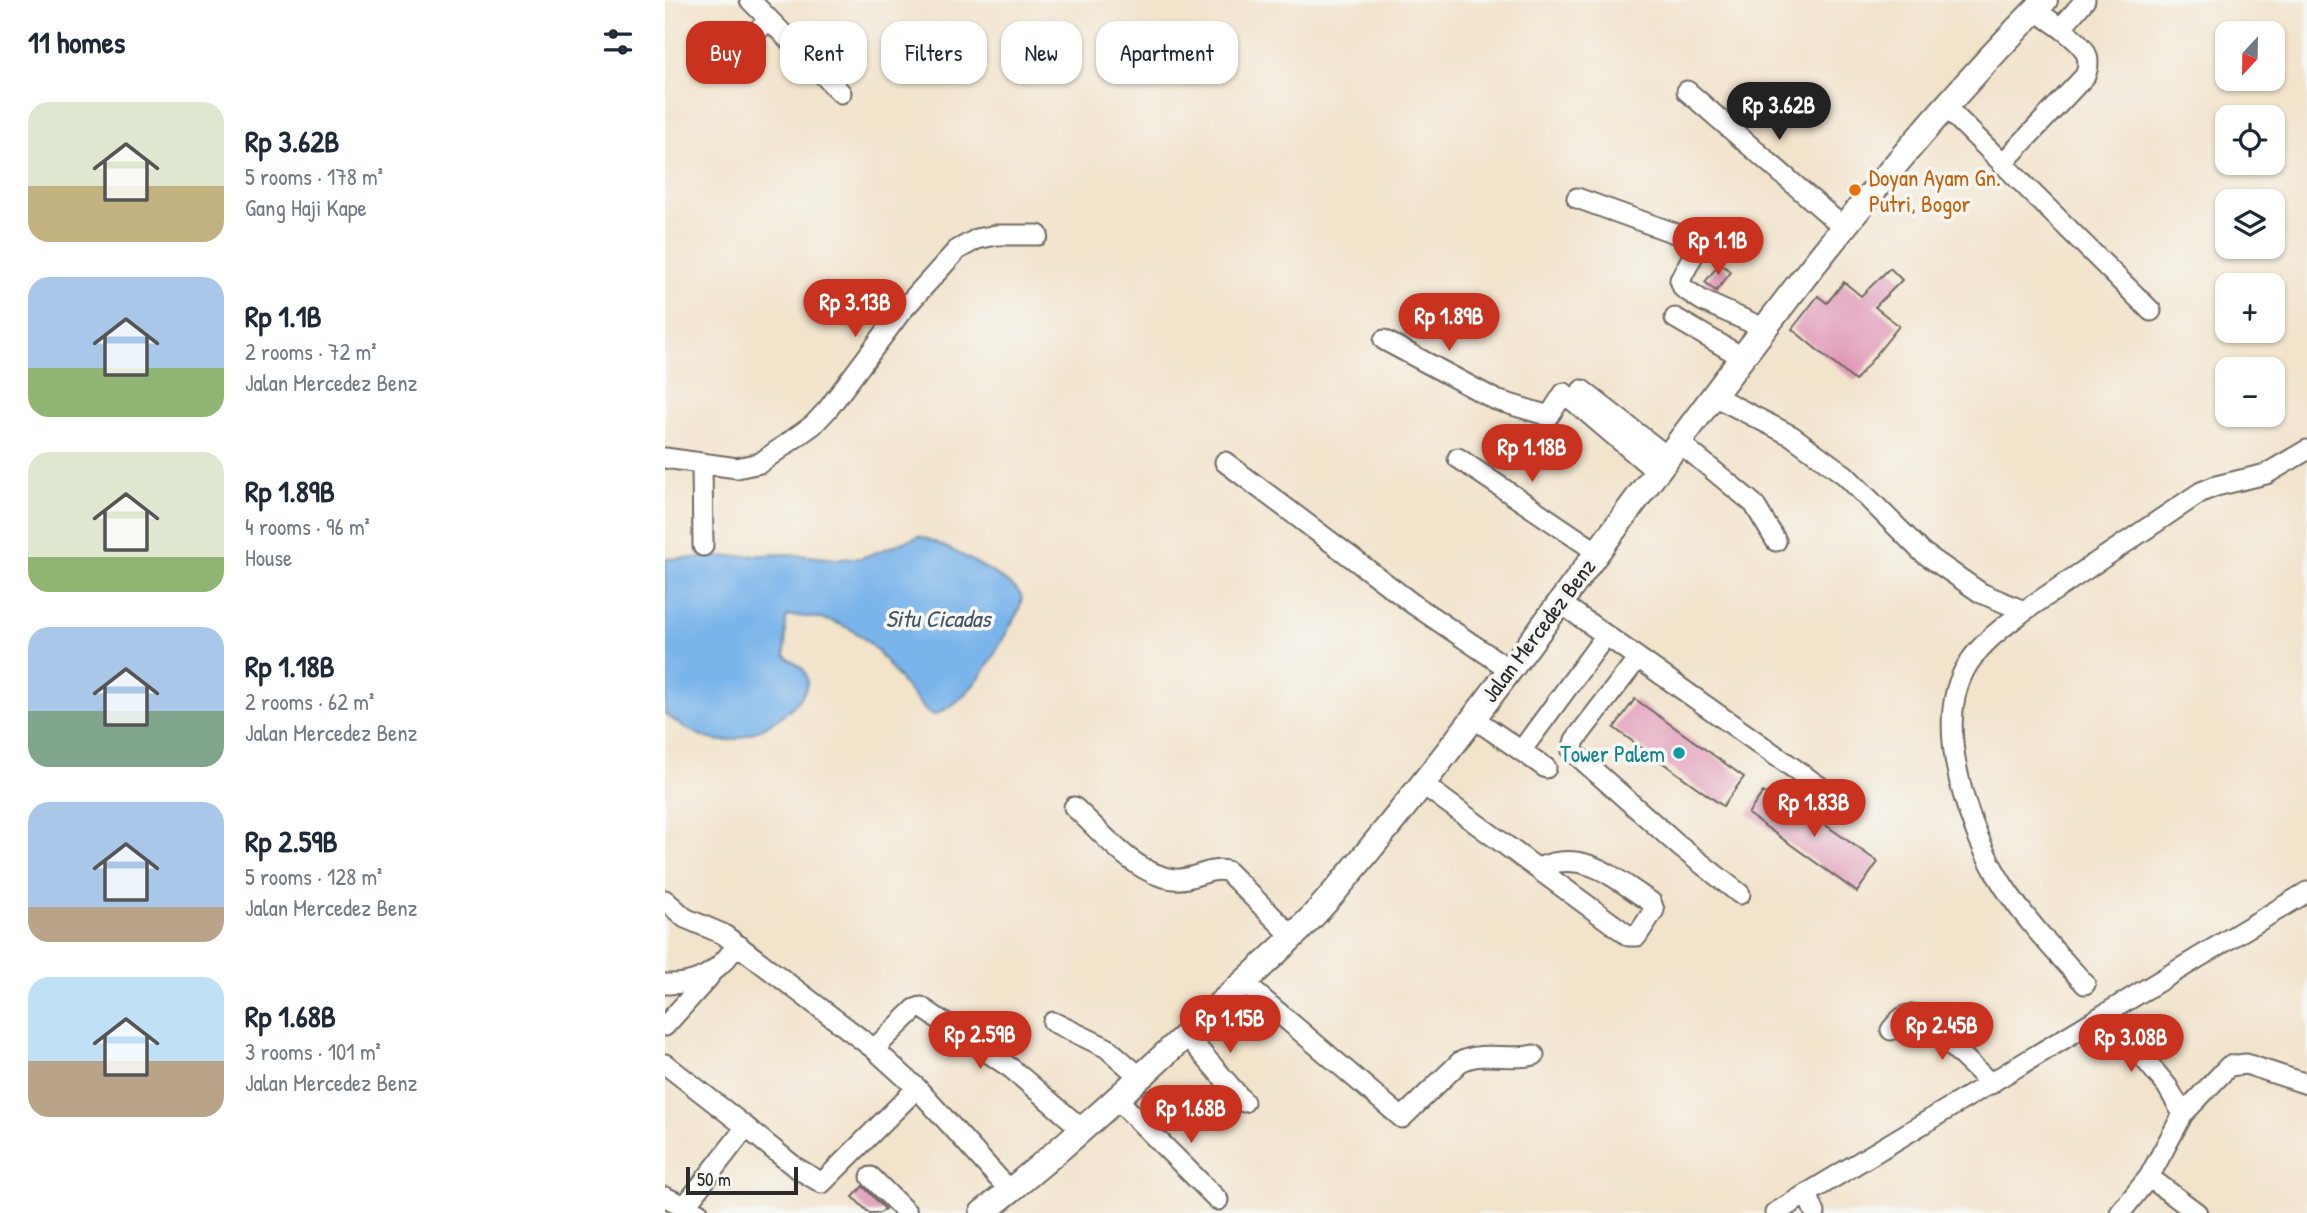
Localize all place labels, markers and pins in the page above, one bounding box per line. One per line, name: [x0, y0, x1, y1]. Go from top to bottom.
pin: Rp 3.62B: [1707, 82, 1851, 142]
place label: Doyan Ayam Gn. Putri, Bogor: [1869, 162, 2001, 219]
marker: Doyan Ayam Gn. Putri, Bogor: [1847, 182, 1863, 198]
pin: Rp 1.1B: [1653, 218, 1783, 277]
pin: Rp 3.13B: [783, 280, 927, 339]
pin: Rp 1.89B: [1377, 294, 1521, 353]
pin: Rp 1.18B: [1460, 424, 1604, 484]
place label: Tower Palem: [1560, 738, 1665, 769]
marker: Tower Palem: [1671, 745, 1687, 761]
pin: Rp 1.83B: [1742, 780, 1886, 839]
pin: Rp 1.15B: [1158, 996, 1302, 1055]
pin: Rp 2.45B: [1870, 1002, 2014, 1062]
pin: Rp 2.59B: [908, 1012, 1052, 1071]
pin: Rp 3.08B: [2059, 1014, 2203, 1074]
pin: Rp 1.68B: [1119, 1086, 1263, 1145]

